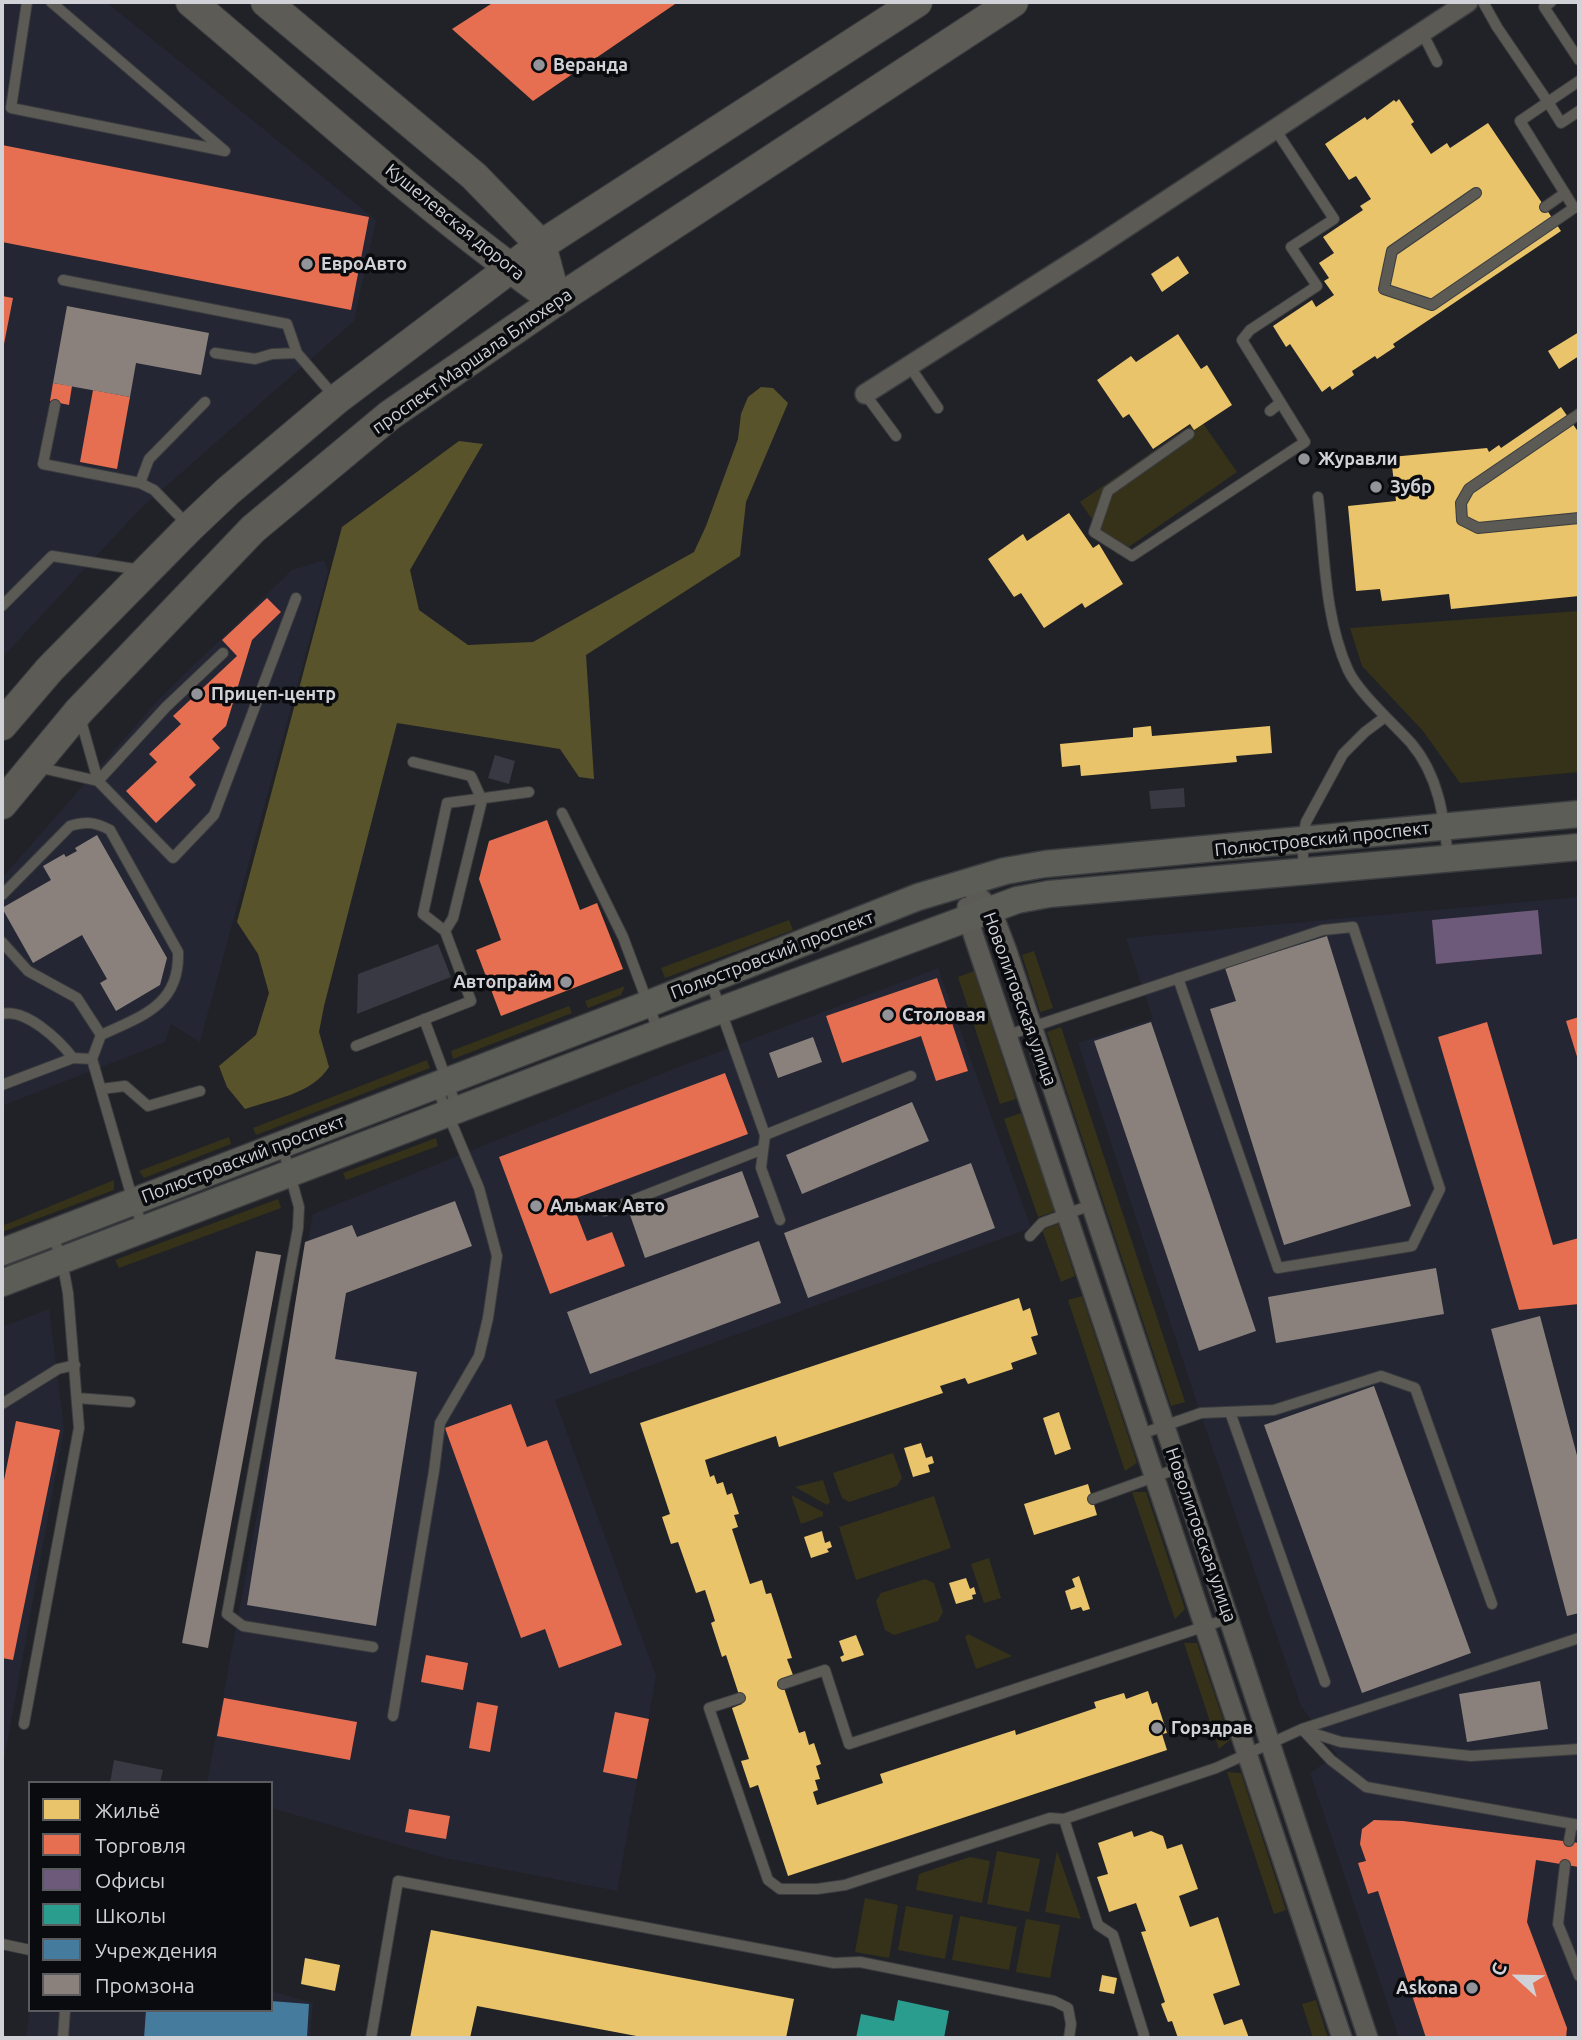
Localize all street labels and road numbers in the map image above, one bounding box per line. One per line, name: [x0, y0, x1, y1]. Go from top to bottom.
street label: Кушелевская дорога: [381, 159, 529, 285]
street label: проспект Маршала Блюхера: [368, 284, 576, 438]
street label: Полюстровский проспект: [1214, 817, 1430, 861]
street label: Полюстровский проспект: [667, 906, 877, 1004]
street label: Новолитовская улица: [979, 909, 1061, 1089]
street label: Полюстровский проспект: [138, 1110, 348, 1208]
street label: Новолитовская улица: [1161, 1445, 1241, 1625]

